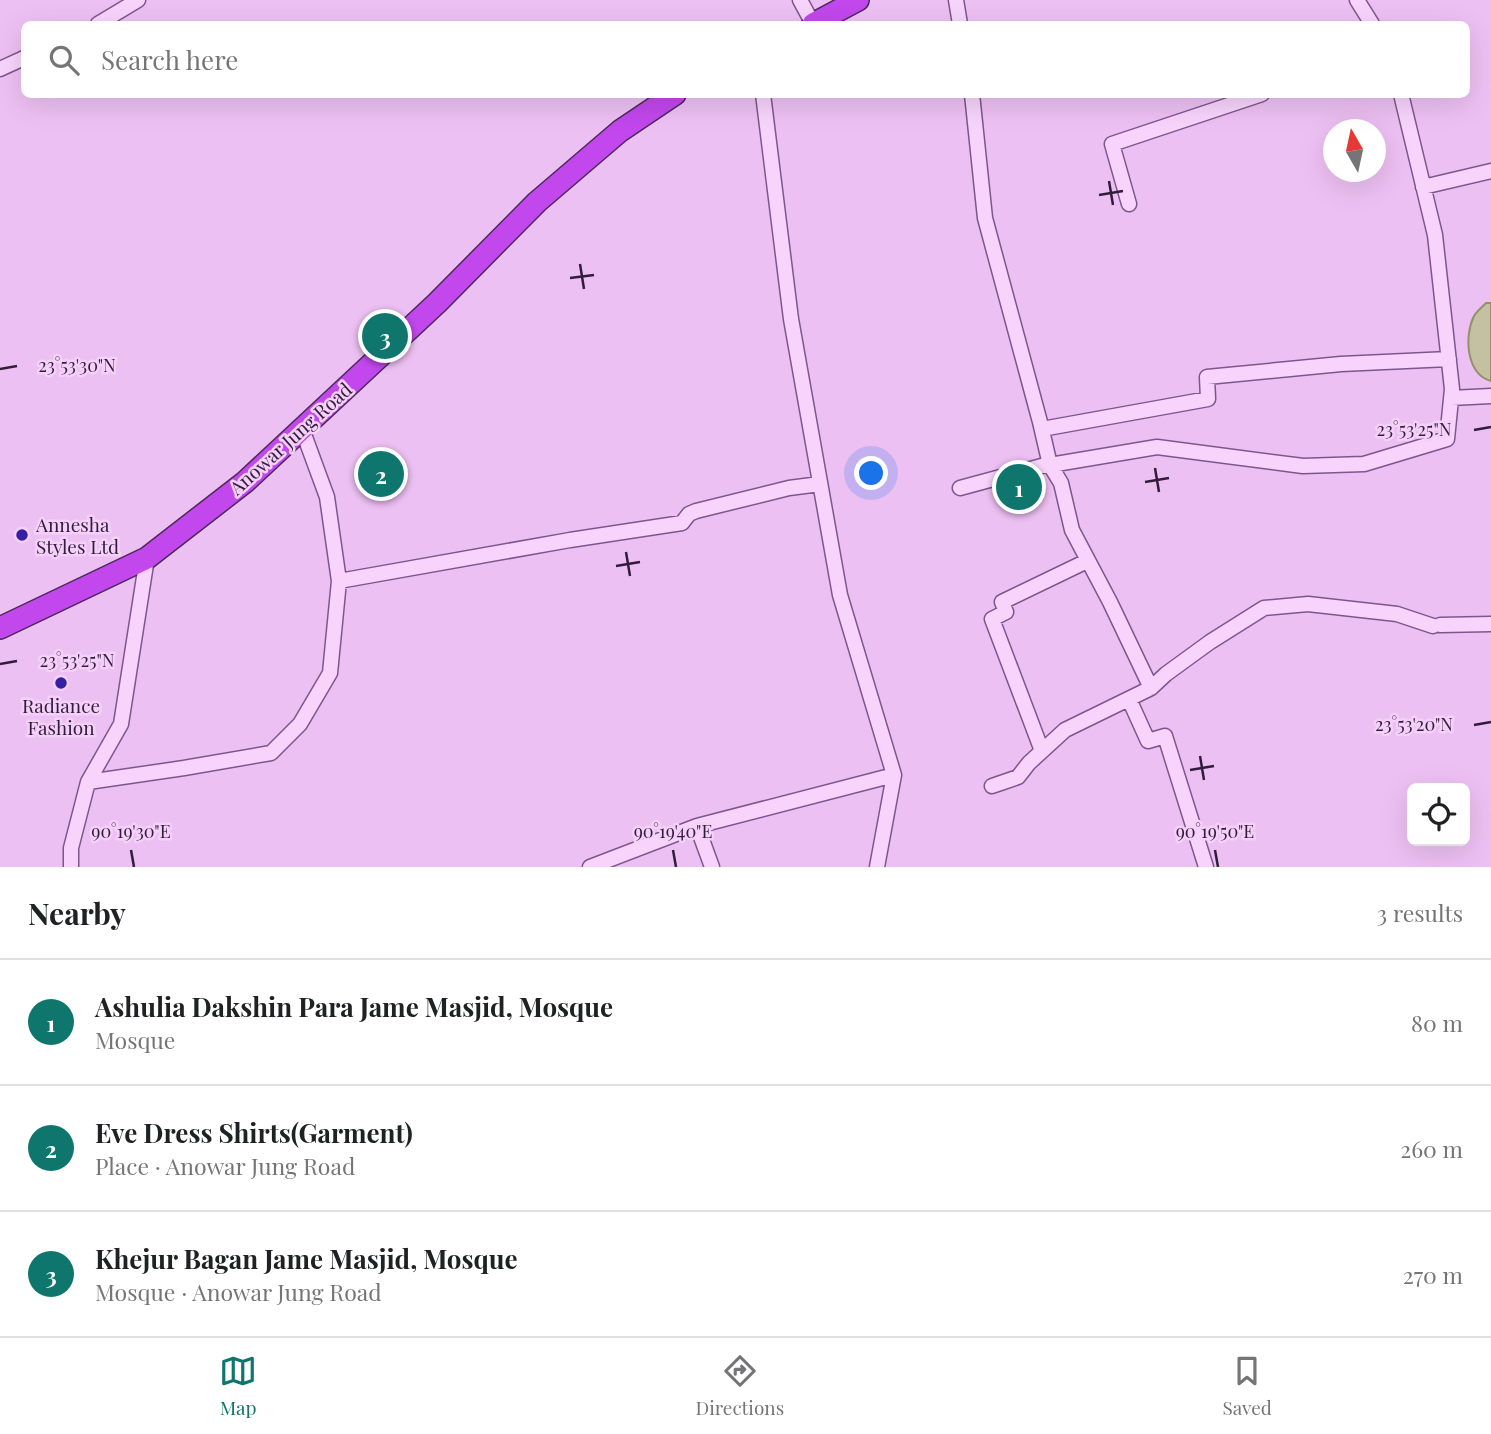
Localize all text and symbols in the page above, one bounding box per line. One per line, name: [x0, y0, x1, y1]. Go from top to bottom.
search box: [21, 21, 1470, 98]
icon: search: [45, 41, 83, 79]
text: Search here: [101, 42, 238, 77]
north arrow: [1323, 119, 1386, 182]
pin: 3: [362, 310, 408, 362]
text: 23°53'30"N: [38, 353, 116, 377]
street label: Anowar Jung Road: [222, 376, 357, 501]
text: 23°53'25"N: [1376, 417, 1452, 441]
pin: 2: [358, 448, 404, 500]
your location: [854, 456, 888, 490]
pin: 1: [996, 461, 1042, 513]
place label: Annesha Styles Ltd: [35, 511, 119, 559]
marker: Annesha Styles Ltd: [14, 527, 30, 543]
text: 23°53'25"N: [39, 648, 115, 672]
marker: Radiance Fashion: [53, 675, 69, 691]
place label: Radiance Fashion: [22, 692, 100, 740]
text: 23°53'20"N: [1375, 712, 1453, 736]
map controls: [1407, 783, 1470, 846]
button: locate: [1407, 783, 1470, 846]
text: 90°19'30"E: [91, 819, 171, 843]
text: 90°19'40"E: [634, 819, 712, 843]
text: 90°19'50"E: [1176, 819, 1254, 843]
text: Nearby: [28, 893, 126, 933]
text: 3 results: [1377, 897, 1463, 928]
text: Ashulia Dakshin Para Jame Masjid, Mosque: [95, 989, 613, 1024]
text: 1: [47, 1007, 55, 1038]
text: 80 m: [1411, 1007, 1463, 1038]
text: Mosque: [95, 1024, 175, 1055]
text: Eve Dress Shirts(Garment): [95, 1115, 413, 1150]
text: 2: [45, 1133, 57, 1164]
text: 260 m: [1400, 1133, 1463, 1164]
text: Place · Anowar Jung Road: [95, 1150, 355, 1181]
text: Khejur Bagan Jame Masjid, Mosque: [95, 1241, 518, 1276]
text: 3: [45, 1259, 57, 1290]
text: 270 m: [1403, 1259, 1463, 1290]
text: Mosque · Anowar Jung Road: [95, 1276, 382, 1307]
tab: Map: [219, 1352, 257, 1420]
tab: Directions: [695, 1352, 784, 1420]
tab: Saved: [1222, 1352, 1272, 1420]

